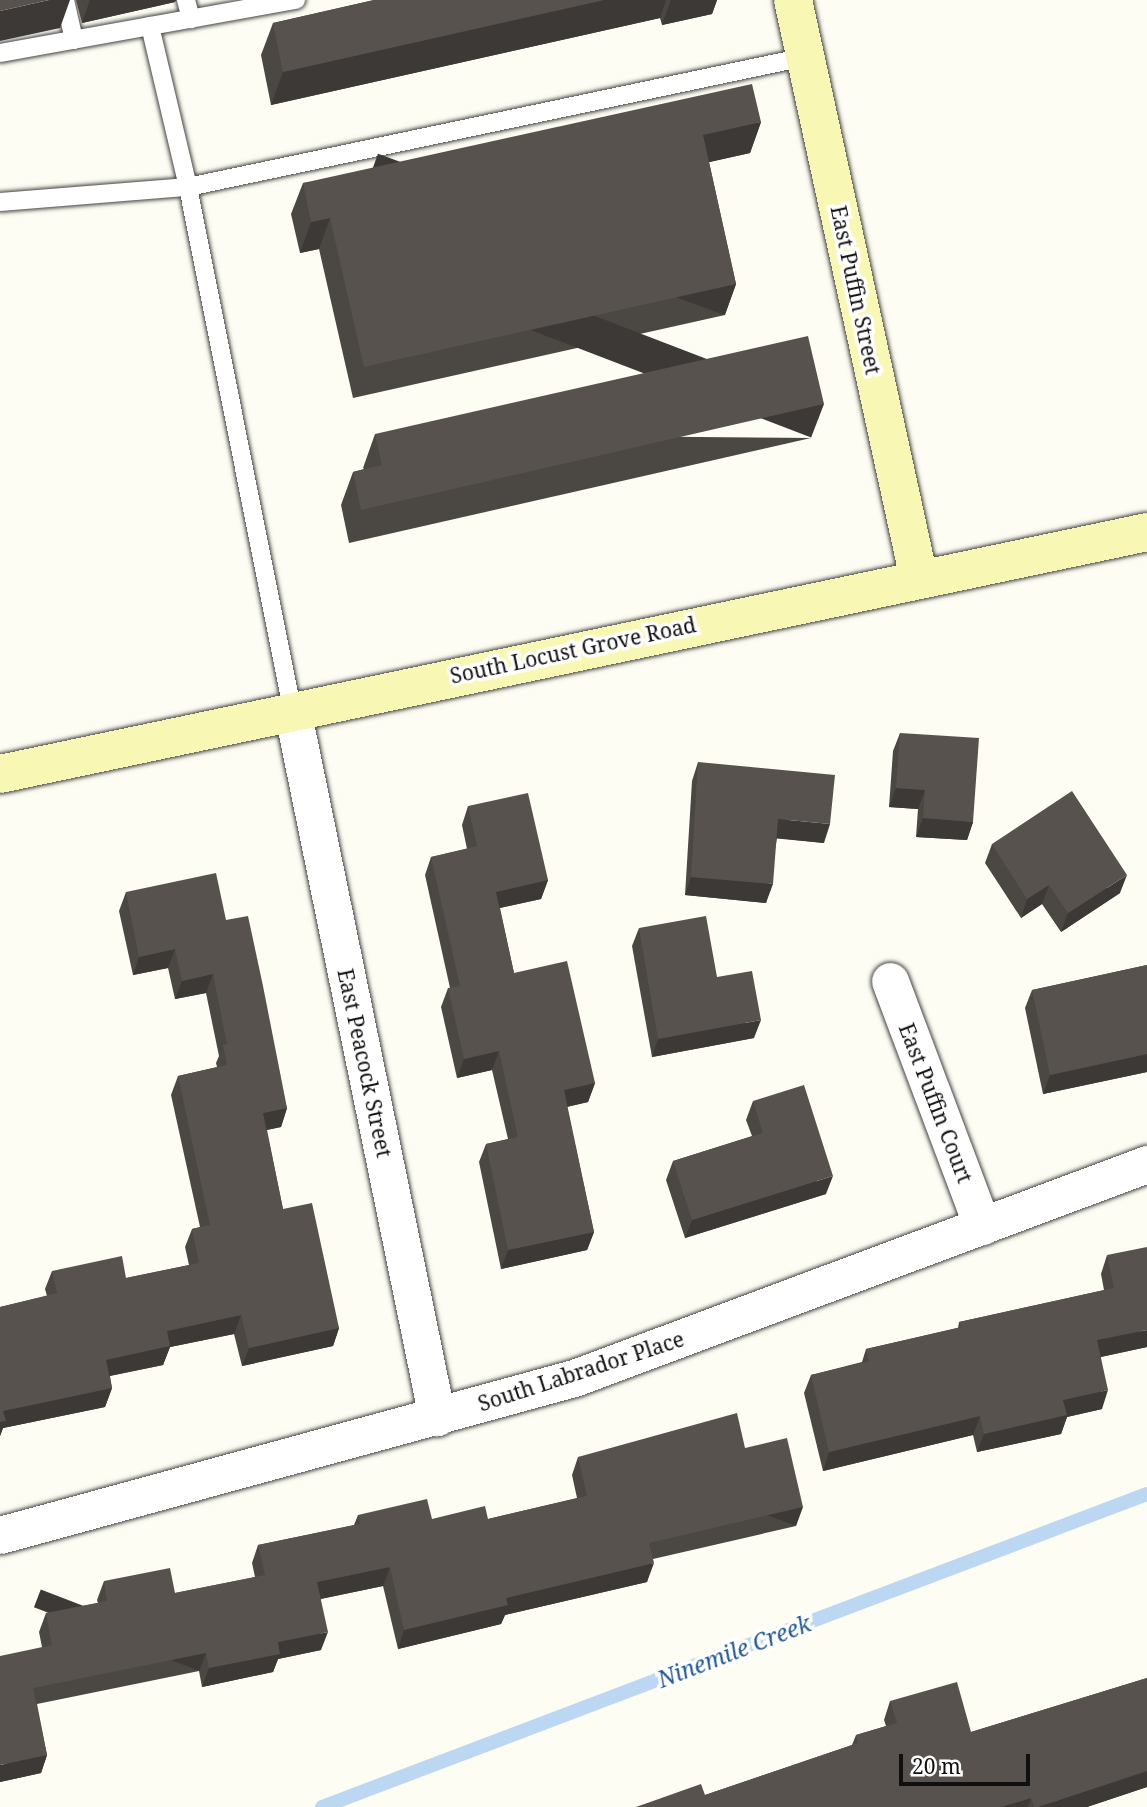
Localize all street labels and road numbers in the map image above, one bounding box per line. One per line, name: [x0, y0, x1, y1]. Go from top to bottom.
street label: East Puffin Street: [826, 203, 886, 377]
street label: South Locust Grove Road: [448, 612, 698, 688]
street label: East Peacock Street: [333, 966, 397, 1160]
street label: East Puffin Court: [894, 1020, 978, 1186]
street label: South Labrador Place: [475, 1326, 687, 1416]

